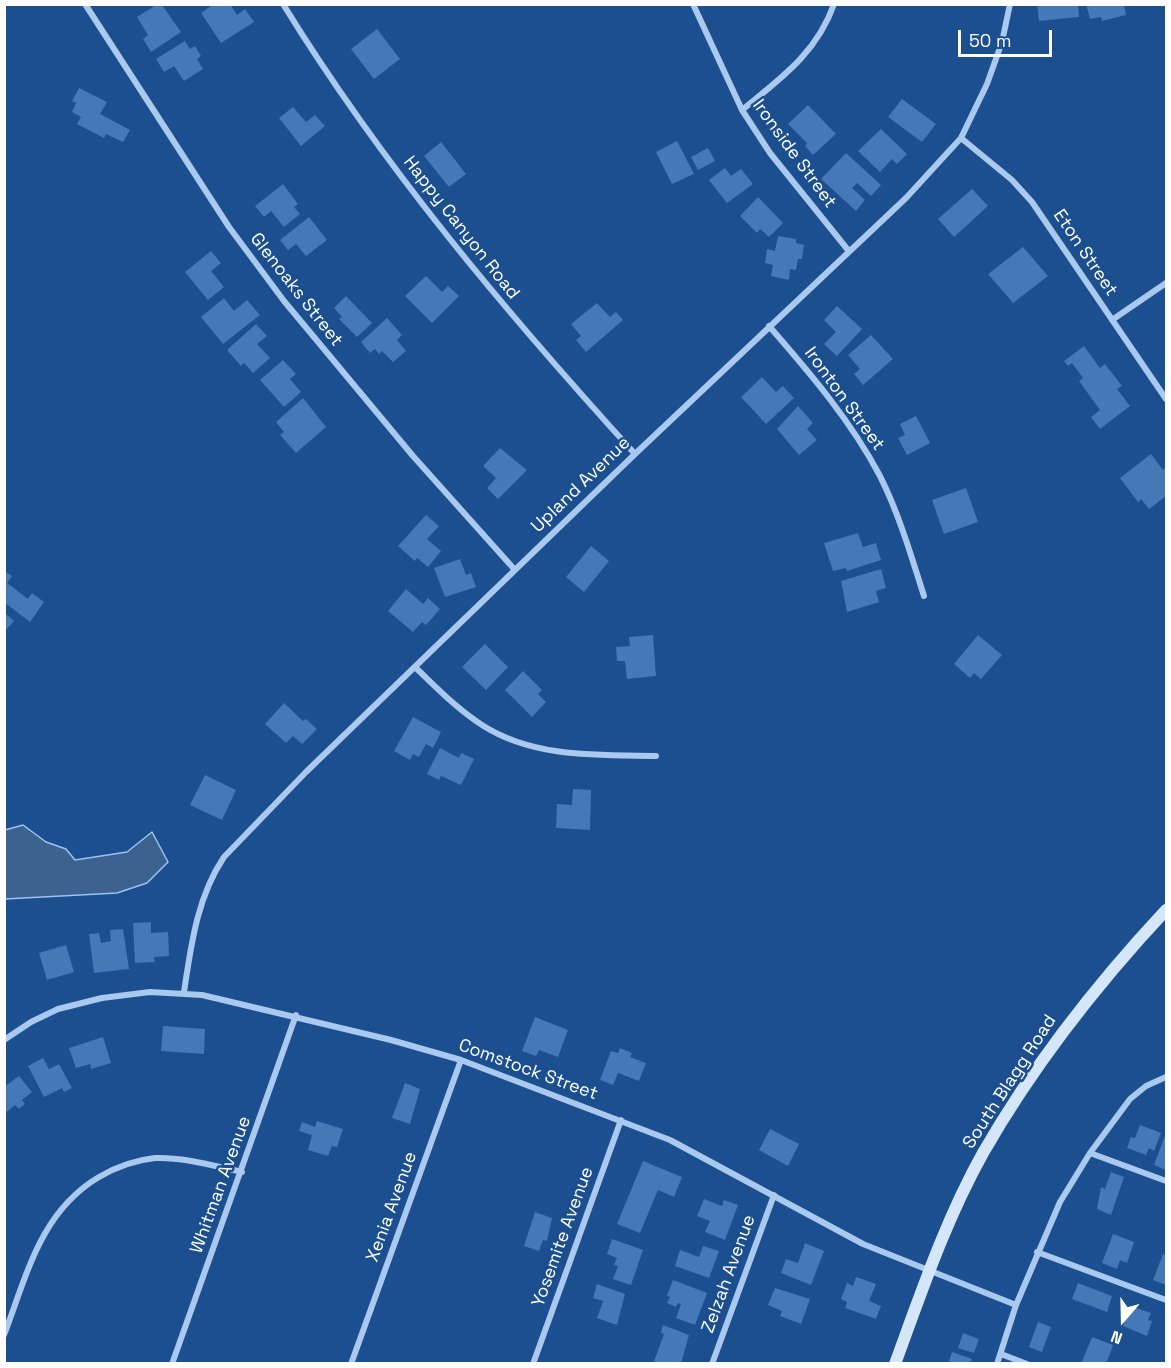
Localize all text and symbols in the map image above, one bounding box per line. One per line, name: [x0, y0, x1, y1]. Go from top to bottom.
scale bar: [961, 18, 1056, 56]
text: 50 m: [969, 29, 1011, 52]
street label: Ironside Street: [747, 96, 841, 212]
street label: Happy Canyon Road: [398, 152, 524, 304]
street label: Eton Street: [1048, 206, 1122, 300]
street label: Glenoaks Street: [245, 229, 347, 351]
street label: Ironton Street: [799, 343, 889, 455]
street label: Upland Avenue: [527, 432, 635, 538]
street label: South Blagg Road: [959, 1011, 1061, 1153]
street label: Comstock Street: [455, 1035, 601, 1105]
street label: Whitman Avenue: [186, 1113, 256, 1257]
street label: Xenia Avenue: [362, 1149, 422, 1265]
street label: Yosemite Avenue: [528, 1164, 598, 1310]
street label: Zelzah Avenue: [698, 1212, 760, 1336]
north arrow: [1093, 1290, 1153, 1350]
text: N: [1108, 1326, 1125, 1349]

